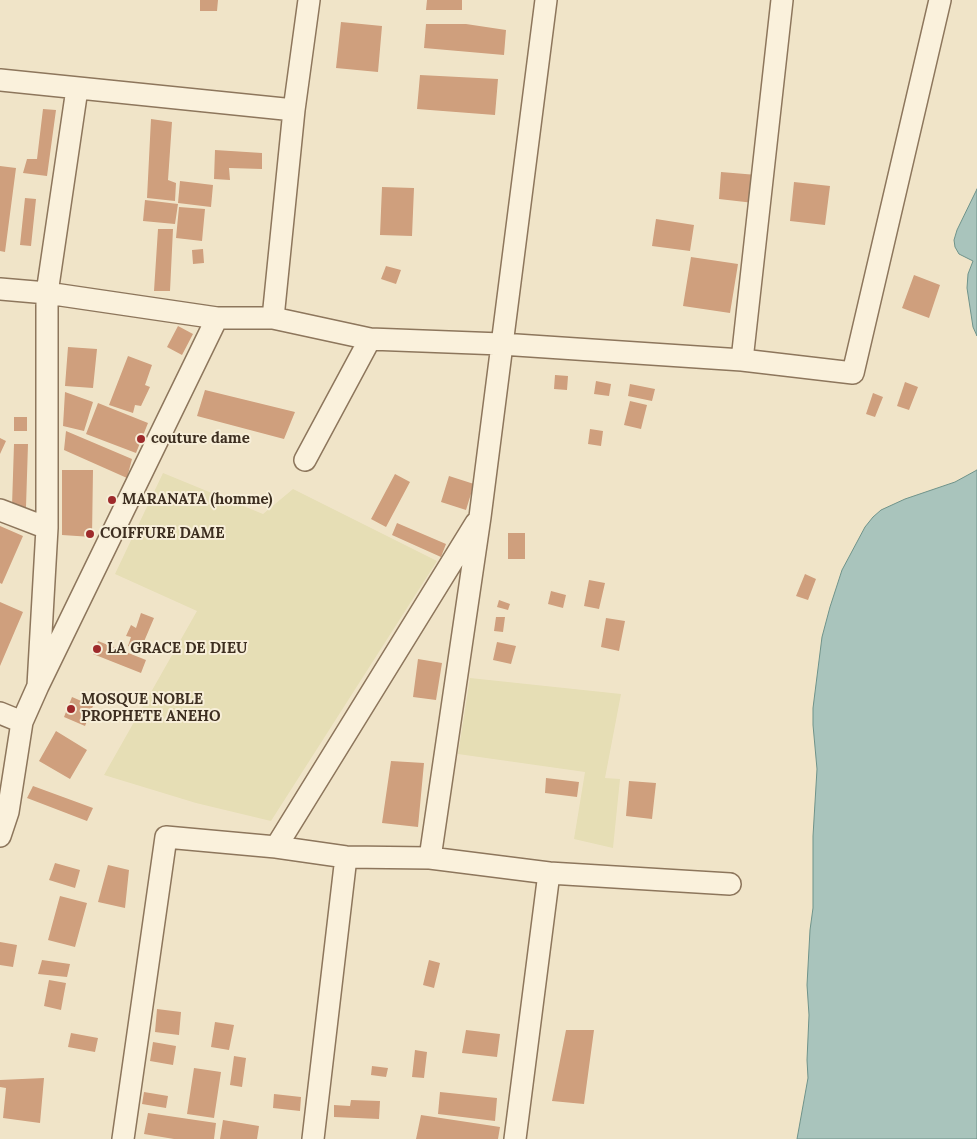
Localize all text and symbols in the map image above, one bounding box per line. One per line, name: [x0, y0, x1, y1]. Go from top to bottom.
place label: couture dame: [151, 430, 250, 448]
marker: couture dame: [135, 433, 147, 445]
place label: MARANATA (homme): [122, 491, 273, 509]
marker: MARANATA (homme): [106, 494, 118, 506]
place label: COIFFURE DAME: [100, 525, 225, 543]
marker: COIFFURE DAME: [84, 528, 96, 540]
place label: LA GRACE DE DIEU: [107, 640, 247, 658]
marker: LA GRACE DE DIEU: [91, 643, 103, 655]
place label: MOSQUE NOBLE PROPHETE ANEHO: [81, 691, 221, 726]
marker: MOSQUE NOBLE PROPHETE ANEHO: [65, 703, 77, 715]

